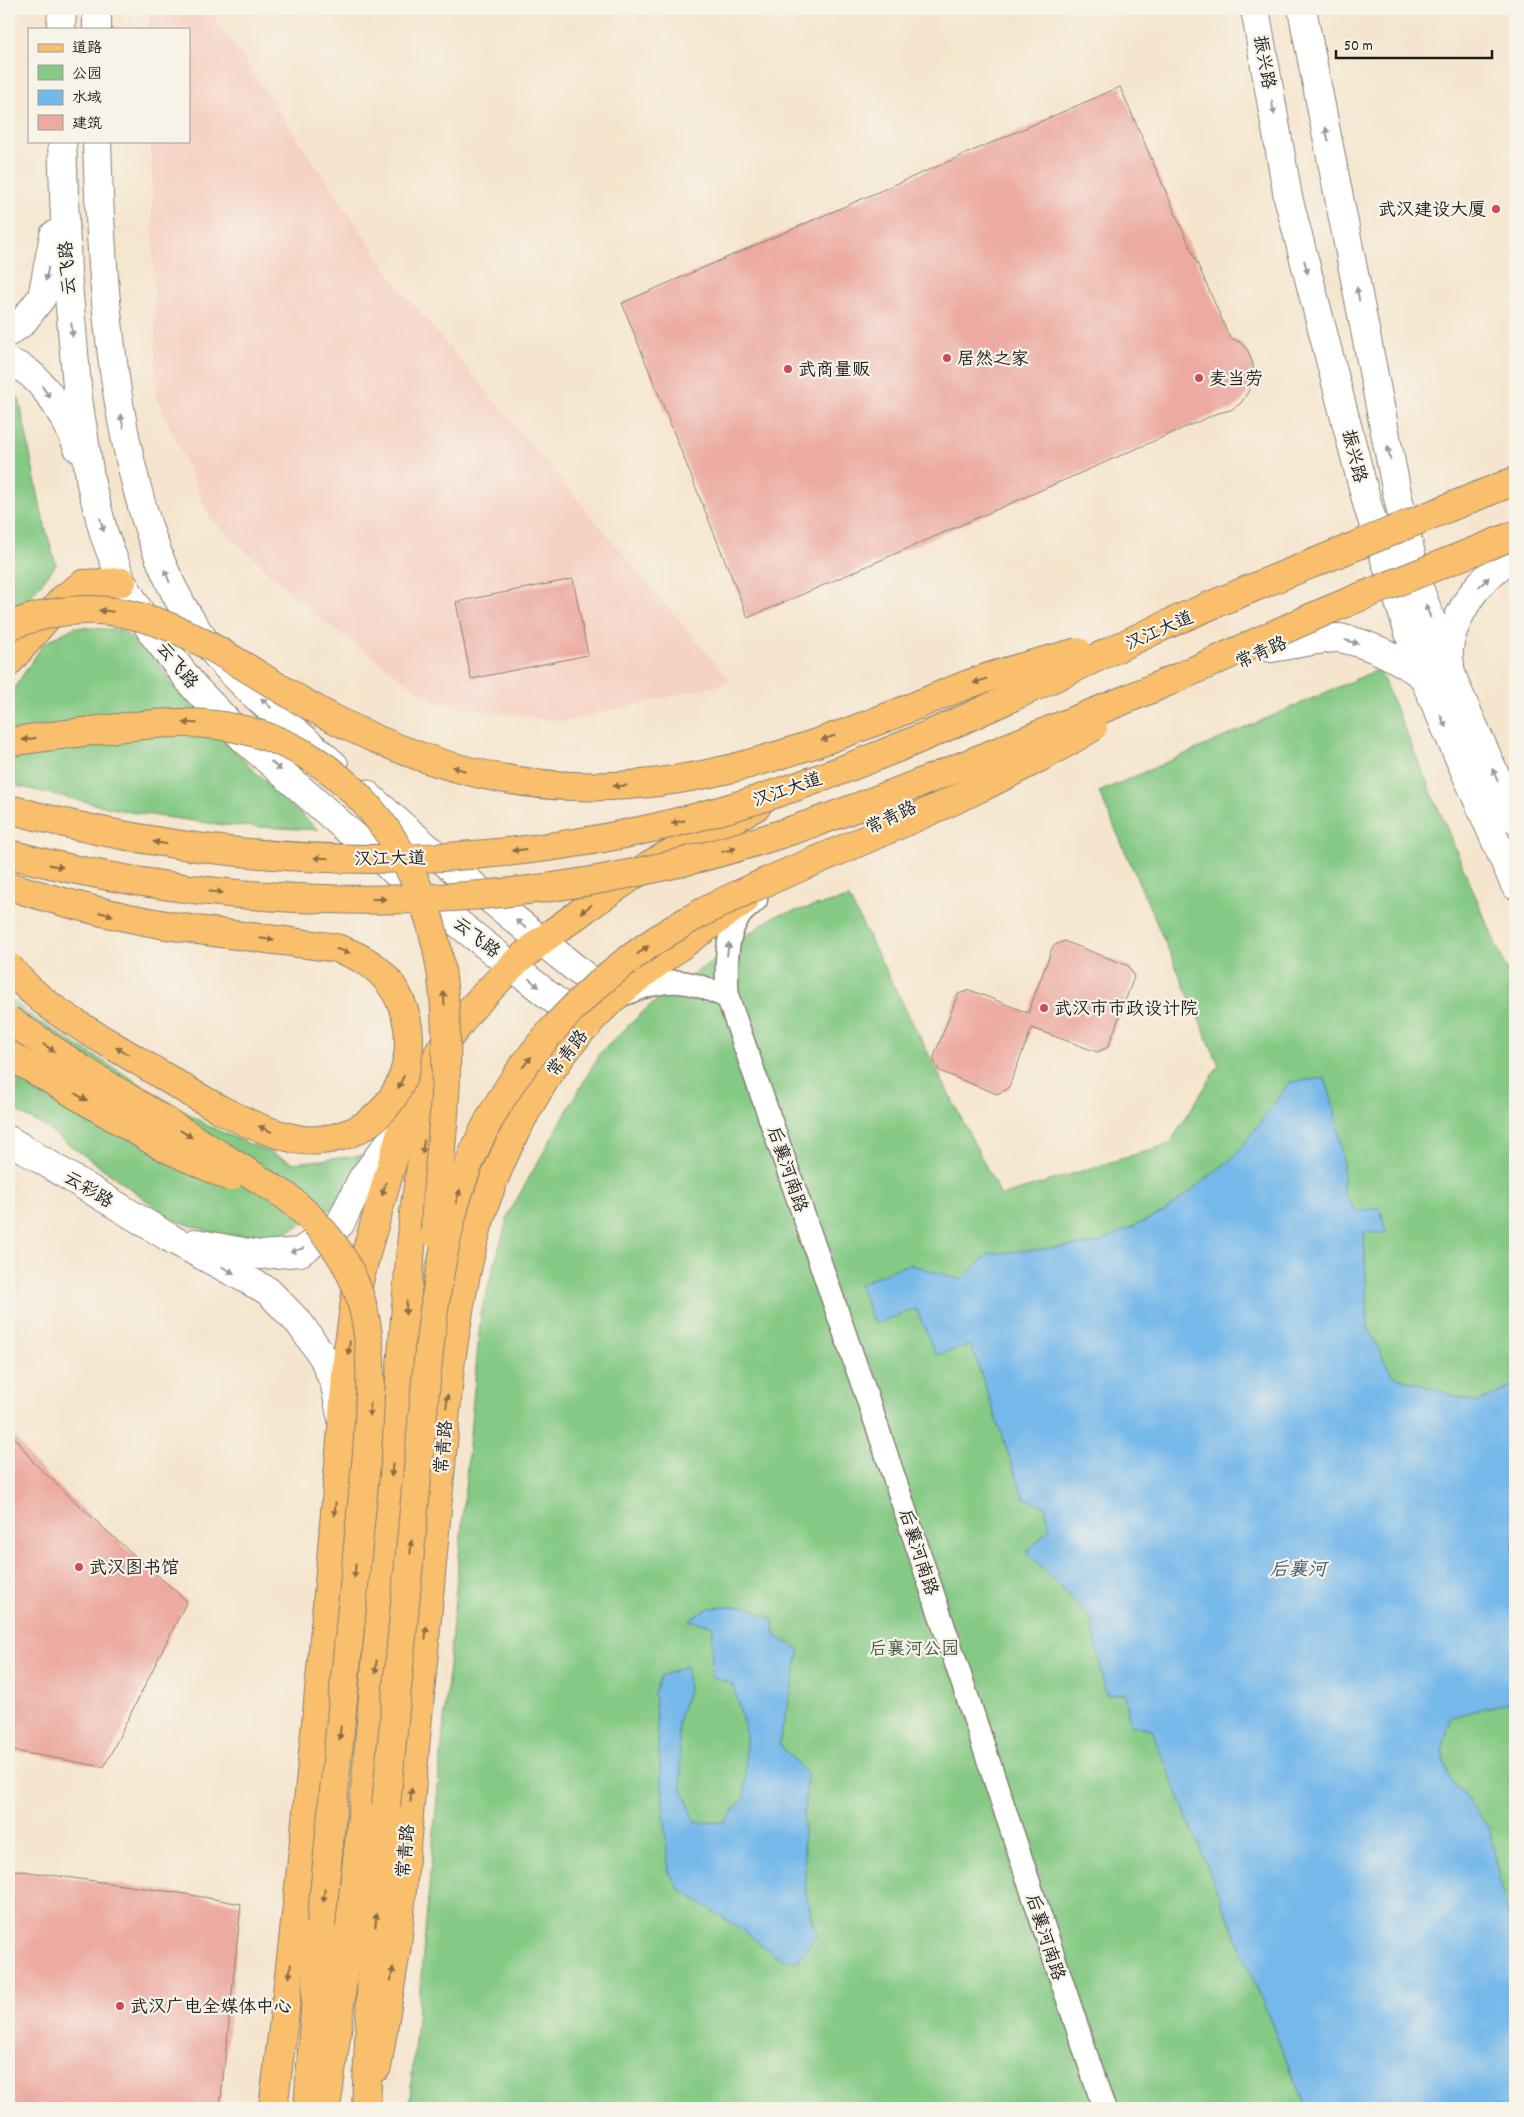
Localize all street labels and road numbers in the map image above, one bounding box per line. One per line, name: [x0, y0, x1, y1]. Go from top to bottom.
street label: 振兴路: [1246, 34, 1280, 91]
street label: 云飞路: [55, 240, 84, 296]
street label: 振兴路: [1334, 427, 1371, 486]
street label: 汉江大道: [1122, 606, 1198, 658]
street label: 常青路: [1232, 632, 1292, 677]
street label: 云飞路: [149, 638, 203, 695]
street label: 汉江大道: [750, 768, 826, 815]
street label: 常青路: [862, 796, 922, 842]
street label: 汉江大道: [354, 847, 426, 874]
street label: 云飞路: [446, 912, 504, 965]
street label: 常青路: [542, 1026, 595, 1084]
street label: 后襄河南路: [759, 1123, 812, 1216]
street label: 云彩路: [58, 1167, 117, 1216]
street label: 常青路: [431, 1419, 460, 1475]
street label: 后襄河南路: [891, 1506, 942, 1599]
street label: 常青路: [393, 1823, 422, 1879]
street label: 后襄河南路: [1018, 1891, 1069, 1984]

